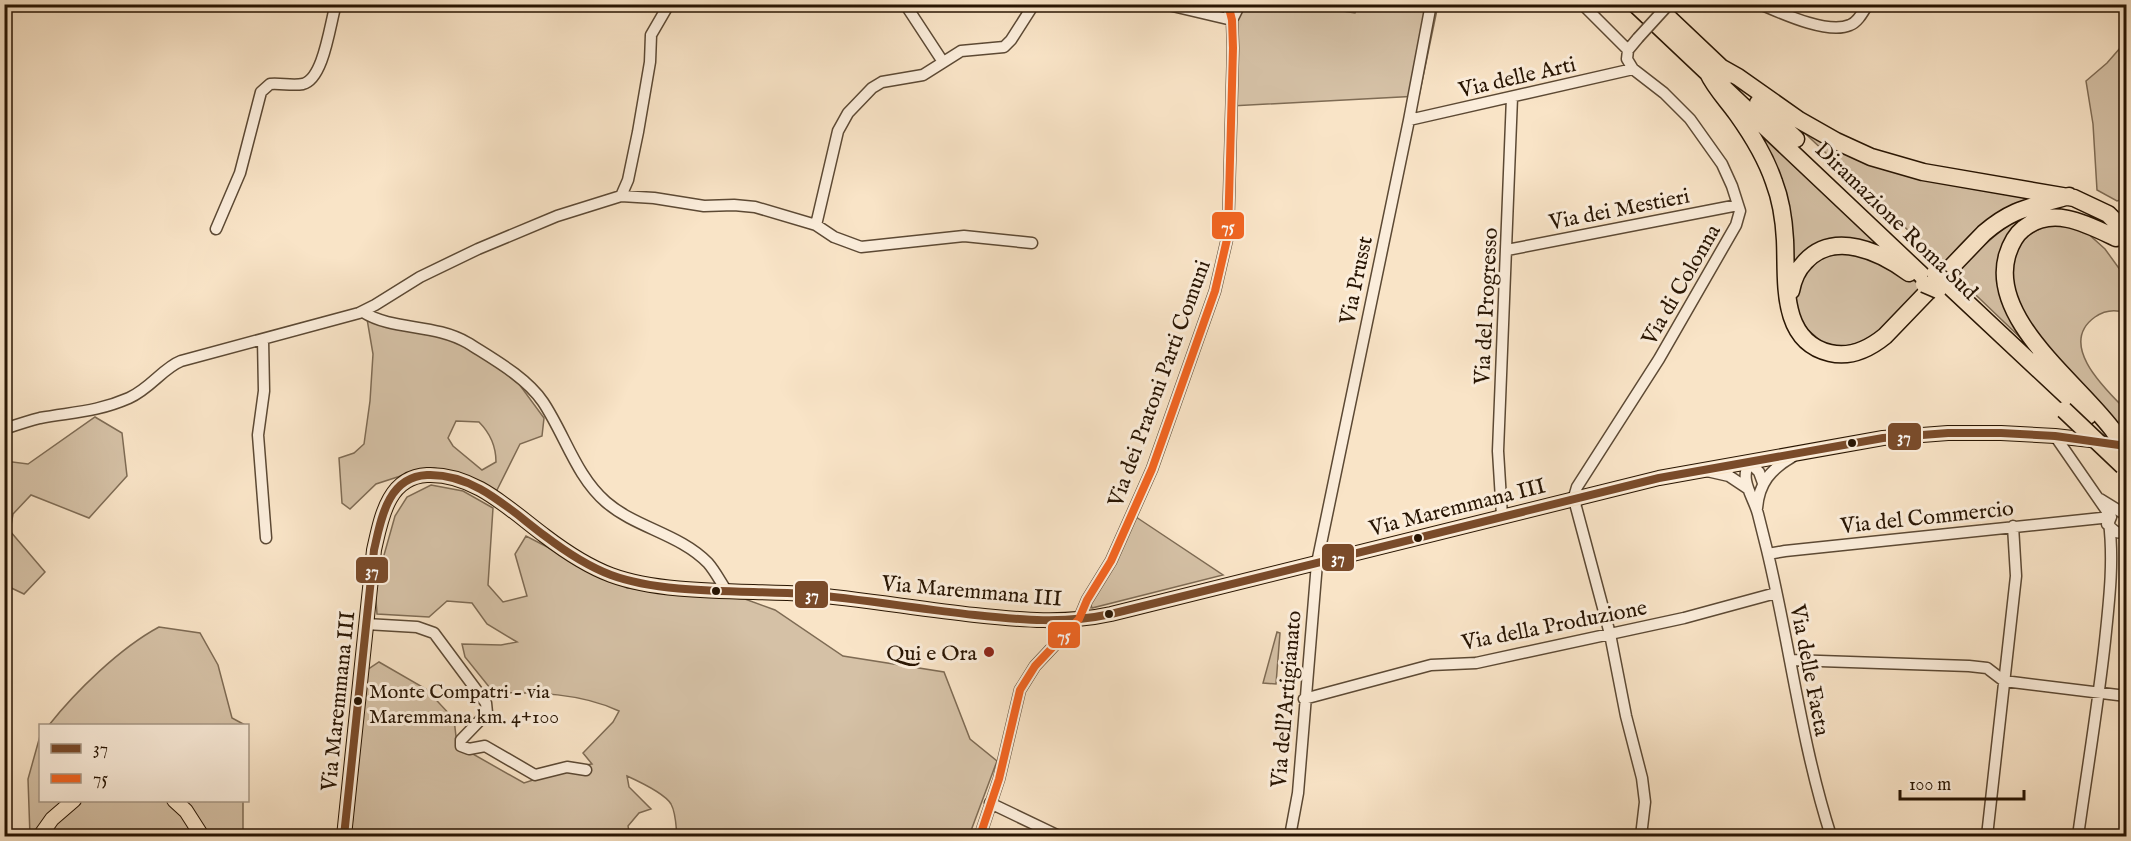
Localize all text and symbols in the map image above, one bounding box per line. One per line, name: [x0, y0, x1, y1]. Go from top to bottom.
street label: Via delle Arti: [1455, 51, 1579, 105]
street label: Diramazione Roma Sud: [1808, 136, 1983, 307]
street label: Via dei Mestieri: [1546, 183, 1692, 238]
line badge: 75: [1211, 211, 1245, 240]
text: 75: [1221, 218, 1235, 238]
street label: Via di Colonna: [1635, 219, 1728, 351]
street label: Via del Progresso: [1469, 227, 1505, 386]
street label: Via Prusst: [1334, 233, 1380, 328]
street label: Via dei Pratoni Parti Comuni: [1102, 256, 1218, 512]
line badge: 37: [1887, 422, 1922, 451]
text: 37: [1897, 428, 1911, 448]
unlabelled marker: [1846, 437, 1858, 449]
street label: Via Maremmana III: [1365, 472, 1549, 544]
street label: Via del Commercio: [1838, 495, 2015, 541]
unlabelled marker: [1412, 532, 1424, 544]
line badge: 37: [1321, 543, 1355, 572]
text: 37: [1331, 549, 1345, 569]
line badge: 37: [355, 556, 389, 584]
text: 37: [365, 562, 379, 582]
street label: Via Maremmana III: [880, 570, 1063, 614]
line badge: 37: [794, 580, 829, 609]
unlabelled marker: [710, 585, 722, 597]
text: 37: [805, 586, 819, 606]
street label: Via della Produzione: [1458, 594, 1649, 658]
street label: Via delle Faeta: [1782, 601, 1836, 739]
unlabelled marker: [1103, 608, 1115, 620]
street label: Via dell'Artigianato: [1265, 609, 1309, 790]
street label: Via Maremmana III: [316, 610, 362, 794]
line badge: 75: [1047, 621, 1081, 649]
text: 75: [1057, 627, 1071, 647]
place label: Qui e Ora: [886, 640, 977, 668]
marker: Qui e Ora: [982, 645, 996, 659]
place label: Monte Compatri - via Maremmana km. 4+100: [369, 680, 559, 730]
marker: Monte Compatri - via Maremmana km. 4+100: [352, 695, 364, 707]
legend: [39, 724, 249, 802]
text: 37: [93, 738, 108, 761]
scale bar: [1900, 763, 2024, 801]
text: 75: [93, 768, 108, 791]
text: 100 m: [1909, 774, 1951, 797]

